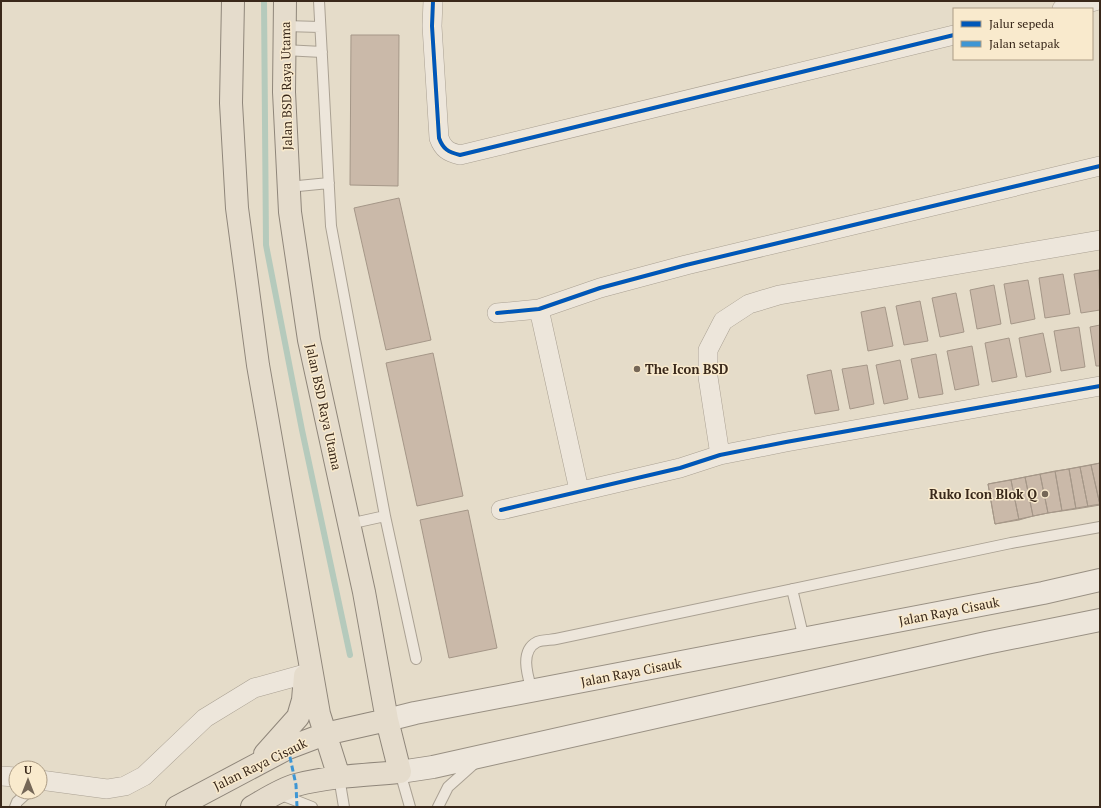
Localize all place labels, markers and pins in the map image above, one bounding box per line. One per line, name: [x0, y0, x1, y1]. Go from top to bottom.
place label: The Icon BSD: [645, 360, 729, 378]
marker: The Icon BSD: [632, 364, 642, 374]
place label: Ruko Icon Blok Q: [929, 485, 1038, 503]
marker: Ruko Icon Blok Q: [1040, 489, 1050, 499]

